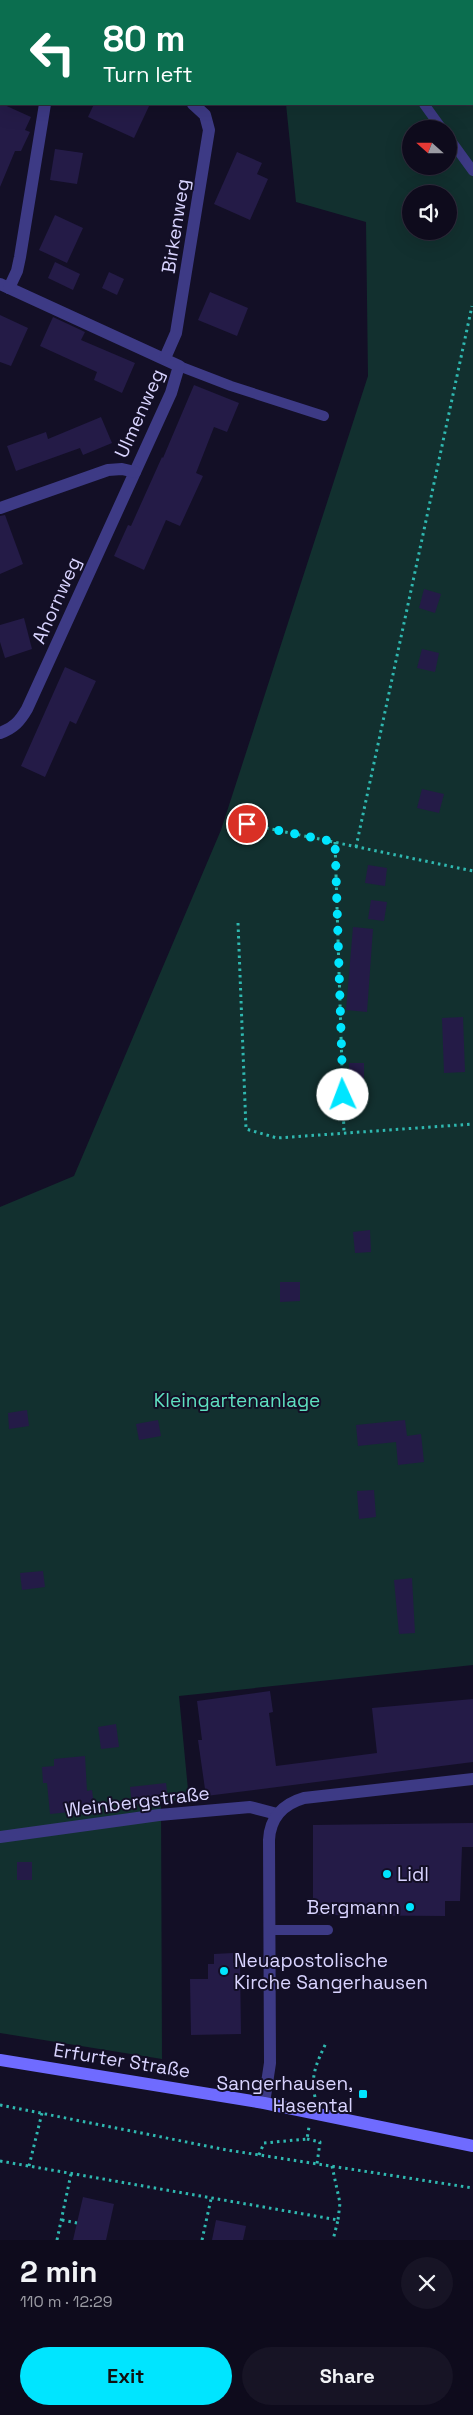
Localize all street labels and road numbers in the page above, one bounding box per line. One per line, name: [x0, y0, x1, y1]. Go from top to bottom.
street label: Birkenweg: [156, 177, 195, 275]
street label: Ulmenweg: [109, 365, 170, 462]
street label: Ahornweg: [26, 553, 87, 648]
street label: Weinbergstraße: [63, 1780, 211, 1823]
street label: Erfurter Straße: [52, 2037, 192, 2084]

